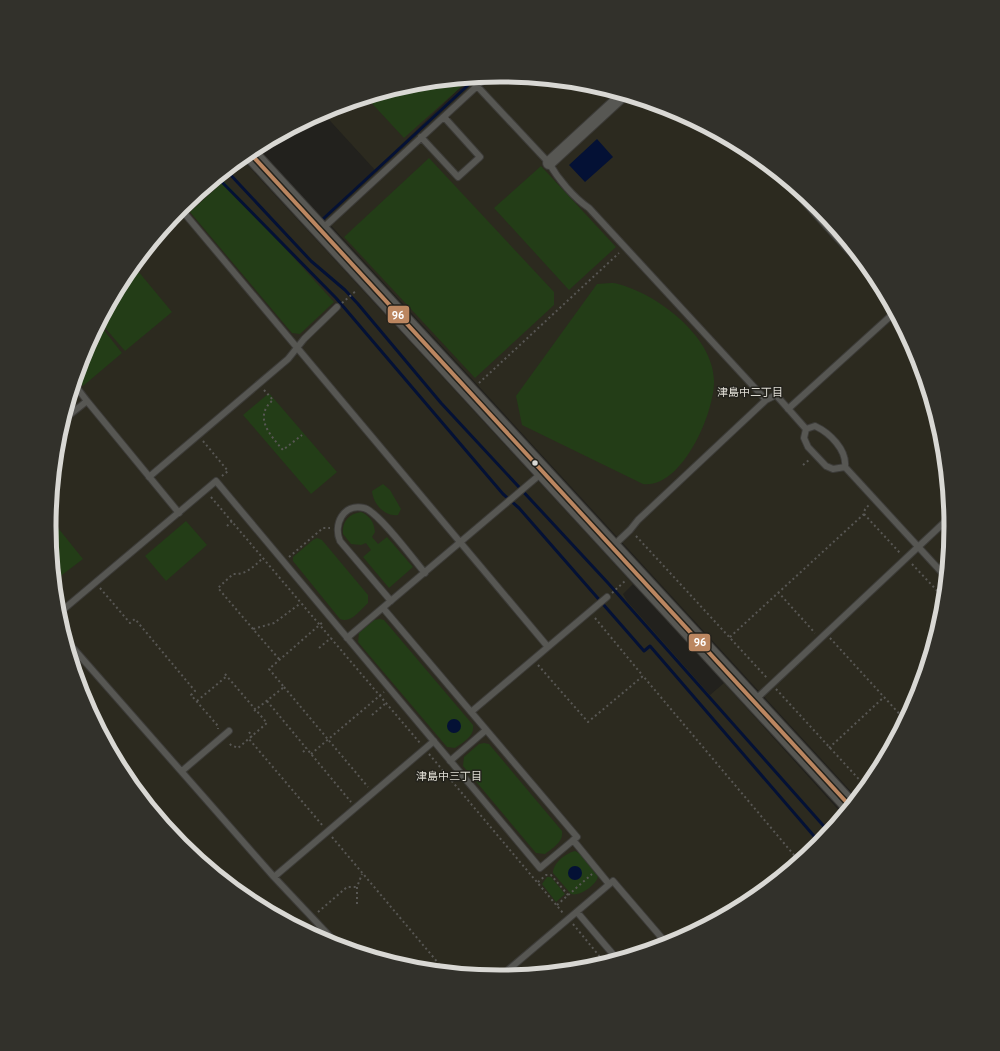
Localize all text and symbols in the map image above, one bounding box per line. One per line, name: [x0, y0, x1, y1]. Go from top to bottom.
line badge: 96: [387, 305, 410, 324]
text: 96: [392, 308, 404, 322]
district label: 津島中二丁目: [717, 385, 783, 399]
unlabelled marker: [530, 458, 540, 468]
line badge: 96: [688, 633, 711, 652]
text: 96: [694, 635, 706, 649]
district label: 津島中三丁目: [416, 769, 482, 783]

